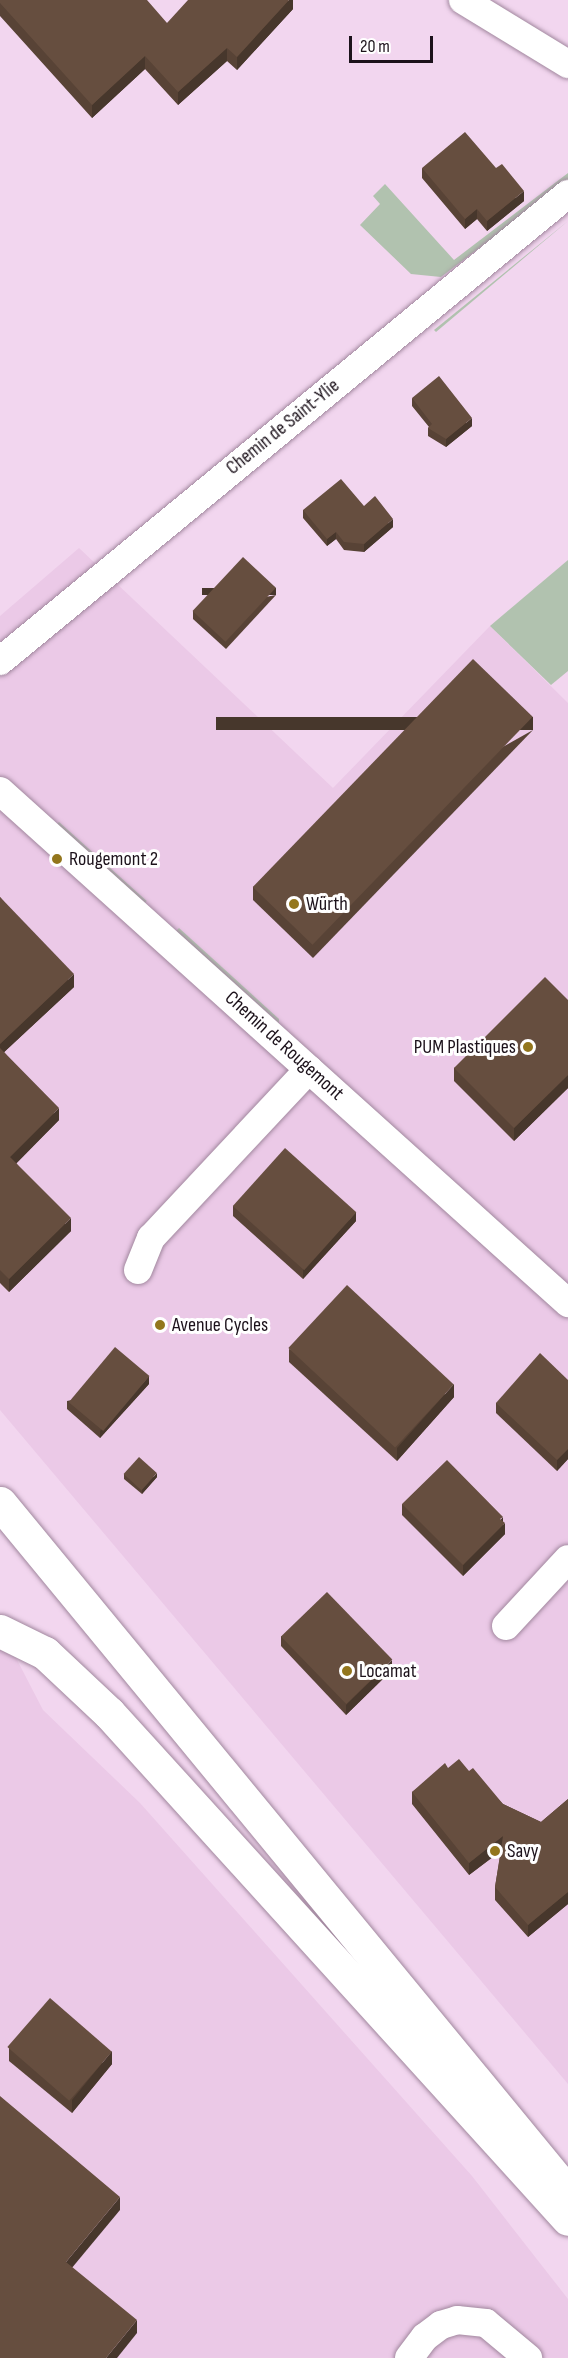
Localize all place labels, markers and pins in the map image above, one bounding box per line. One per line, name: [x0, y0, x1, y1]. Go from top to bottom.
place label: Rougemont 2: [69, 847, 158, 871]
marker: Rougemont 2: [50, 852, 64, 866]
place label: Würth: [306, 892, 348, 916]
marker: Würth: [287, 897, 301, 911]
place label: PUM Plastiques: [414, 1035, 516, 1059]
marker: PUM Plastiques: [521, 1040, 535, 1054]
place label: Avenue Cycles: [172, 1313, 268, 1337]
marker: Avenue Cycles: [153, 1318, 167, 1332]
place label: Locamat: [359, 1659, 417, 1683]
marker: Locamat: [340, 1664, 354, 1678]
place label: Savy: [507, 1839, 539, 1863]
marker: Savy: [488, 1844, 502, 1858]

